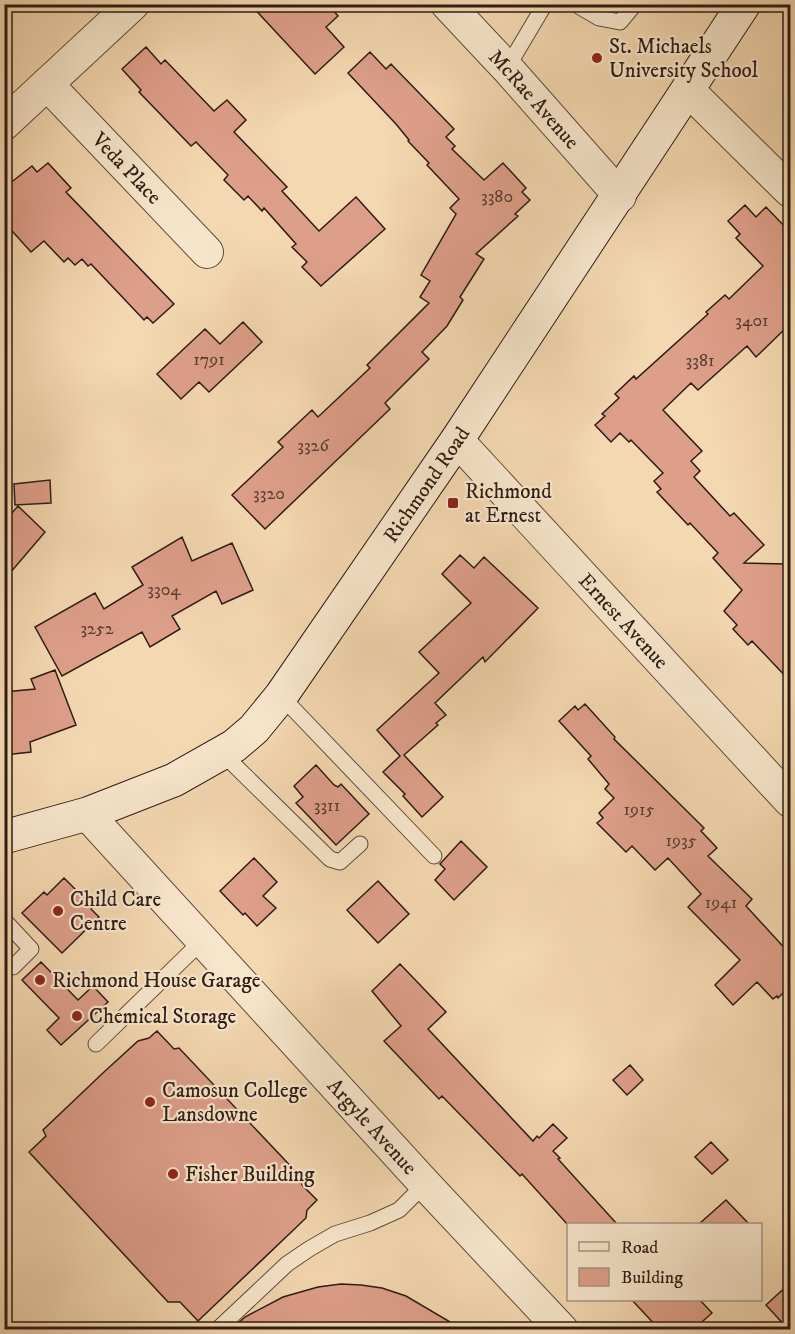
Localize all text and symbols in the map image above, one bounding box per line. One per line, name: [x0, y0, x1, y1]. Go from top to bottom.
place label: St. Michaels University School: [609, 34, 759, 84]
street label: McRae Avenue: [482, 44, 585, 155]
marker: St. Michaels University School: [590, 51, 604, 65]
street label: Veda Place: [85, 126, 167, 210]
house number: 3380: [481, 186, 513, 208]
house number: 3401: [735, 310, 769, 332]
house number: 1791: [193, 349, 225, 371]
house number: 3381: [685, 350, 715, 372]
street label: Richmond Road: [378, 422, 476, 548]
house number: 3326: [297, 435, 329, 457]
place label: Richmond at Ernest: [465, 479, 552, 529]
house number: 3320: [253, 483, 285, 505]
marker: Richmond at Ernest: [446, 496, 460, 510]
street label: Ernest Avenue: [572, 568, 674, 675]
house number: 3304: [147, 579, 181, 601]
house number: 3252: [80, 618, 114, 640]
house number: 3311: [314, 795, 340, 817]
house number: 1915: [624, 799, 655, 821]
house number: 1935: [665, 830, 697, 852]
place label: Child Care Centre: [70, 887, 161, 937]
house number: 1941: [705, 892, 737, 914]
marker: Child Care Centre: [51, 904, 65, 918]
place label: Richmond House Garage: [52, 968, 261, 994]
marker: Richmond House Garage: [33, 973, 47, 987]
place label: Chemical Storage: [89, 1004, 236, 1030]
marker: Chemical Storage: [70, 1009, 84, 1023]
street label: Argyle Avenue: [321, 1073, 422, 1181]
place label: Camosun College Lansdowne: [162, 1078, 308, 1128]
marker: Camosun College Lansdowne: [143, 1095, 157, 1109]
place label: Fisher Building: [185, 1162, 315, 1188]
marker: Fisher Building: [166, 1167, 180, 1181]
legend: [567, 1223, 762, 1301]
text: Road: [621, 1237, 658, 1259]
text: Building: [621, 1267, 683, 1289]

